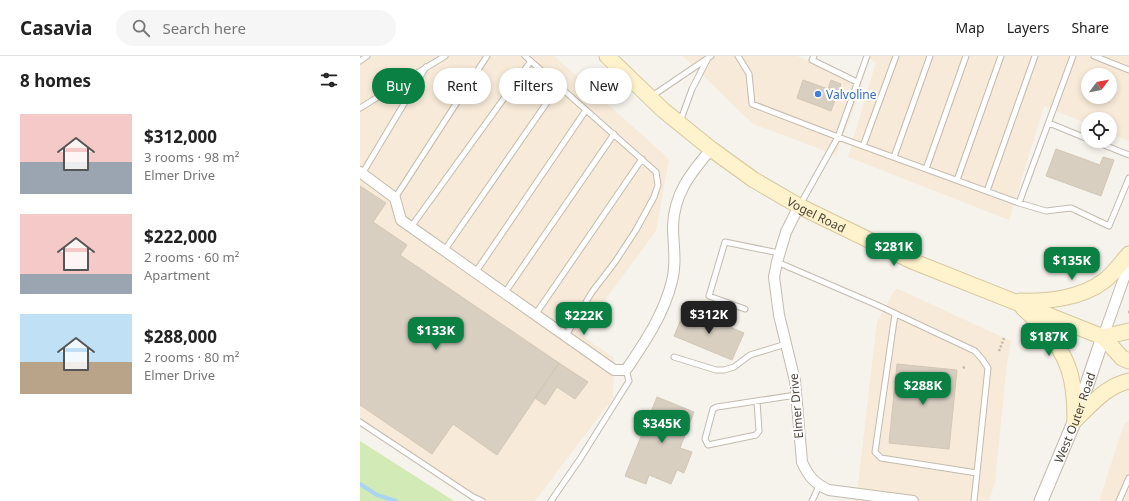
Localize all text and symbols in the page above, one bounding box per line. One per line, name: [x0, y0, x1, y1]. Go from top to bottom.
search box: [116, 10, 396, 46]
text: Casavia: [20, 15, 92, 41]
icon: search: [130, 17, 152, 39]
text: Search here: [162, 18, 246, 38]
text: Map: [956, 18, 985, 37]
text: Layers: [1007, 18, 1049, 37]
text: Share: [1071, 18, 1109, 37]
chip: Buy: [372, 68, 425, 104]
chip: Rent: [433, 68, 491, 104]
chip: Filters: [499, 68, 567, 104]
chip: New: [575, 68, 632, 104]
north arrow: [1081, 68, 1117, 104]
map controls: [1081, 68, 1117, 148]
text: 8 homes: [20, 69, 91, 92]
icon: filters: [318, 69, 340, 91]
place label: Valvoline: [826, 86, 877, 103]
marker: Valvoline: [813, 89, 823, 99]
button: locate: [1081, 112, 1117, 148]
text: $312,000: [144, 125, 217, 148]
icon: home: [52, 130, 100, 178]
text: 3 rooms · 98 m²: [144, 148, 239, 166]
text: Elmer Drive: [144, 166, 215, 184]
street label: Vogel Road: [784, 192, 849, 236]
text: $222,000: [144, 225, 217, 248]
icon: home: [52, 230, 100, 278]
pin: $281K: [866, 233, 922, 267]
text: $281K: [875, 237, 913, 255]
pin: $135K: [1044, 247, 1100, 281]
text: 2 rooms · 60 m²: [144, 248, 239, 266]
text: $135K: [1053, 251, 1091, 269]
text: Apartment: [144, 266, 210, 284]
pin: $312K: [681, 301, 737, 335]
pin: $222K: [556, 302, 612, 336]
text: $312K: [690, 305, 728, 323]
text: $222K: [565, 306, 603, 324]
pin: $133K: [408, 317, 464, 351]
text: $133K: [417, 321, 455, 339]
pin: $187K: [1021, 323, 1077, 357]
text: $288,000: [144, 325, 217, 348]
text: $187K: [1030, 327, 1068, 345]
icon: home: [52, 330, 100, 378]
text: 2 rooms · 80 m²: [144, 348, 239, 366]
text: Elmer Drive: [144, 366, 215, 384]
street label: West Outer Road: [1049, 370, 1099, 465]
street label: Elmer Drive: [785, 372, 807, 439]
pin: $288K: [895, 372, 951, 406]
text: $288K: [904, 376, 942, 394]
pin: $345K: [634, 410, 690, 444]
text: $345K: [643, 414, 681, 432]

